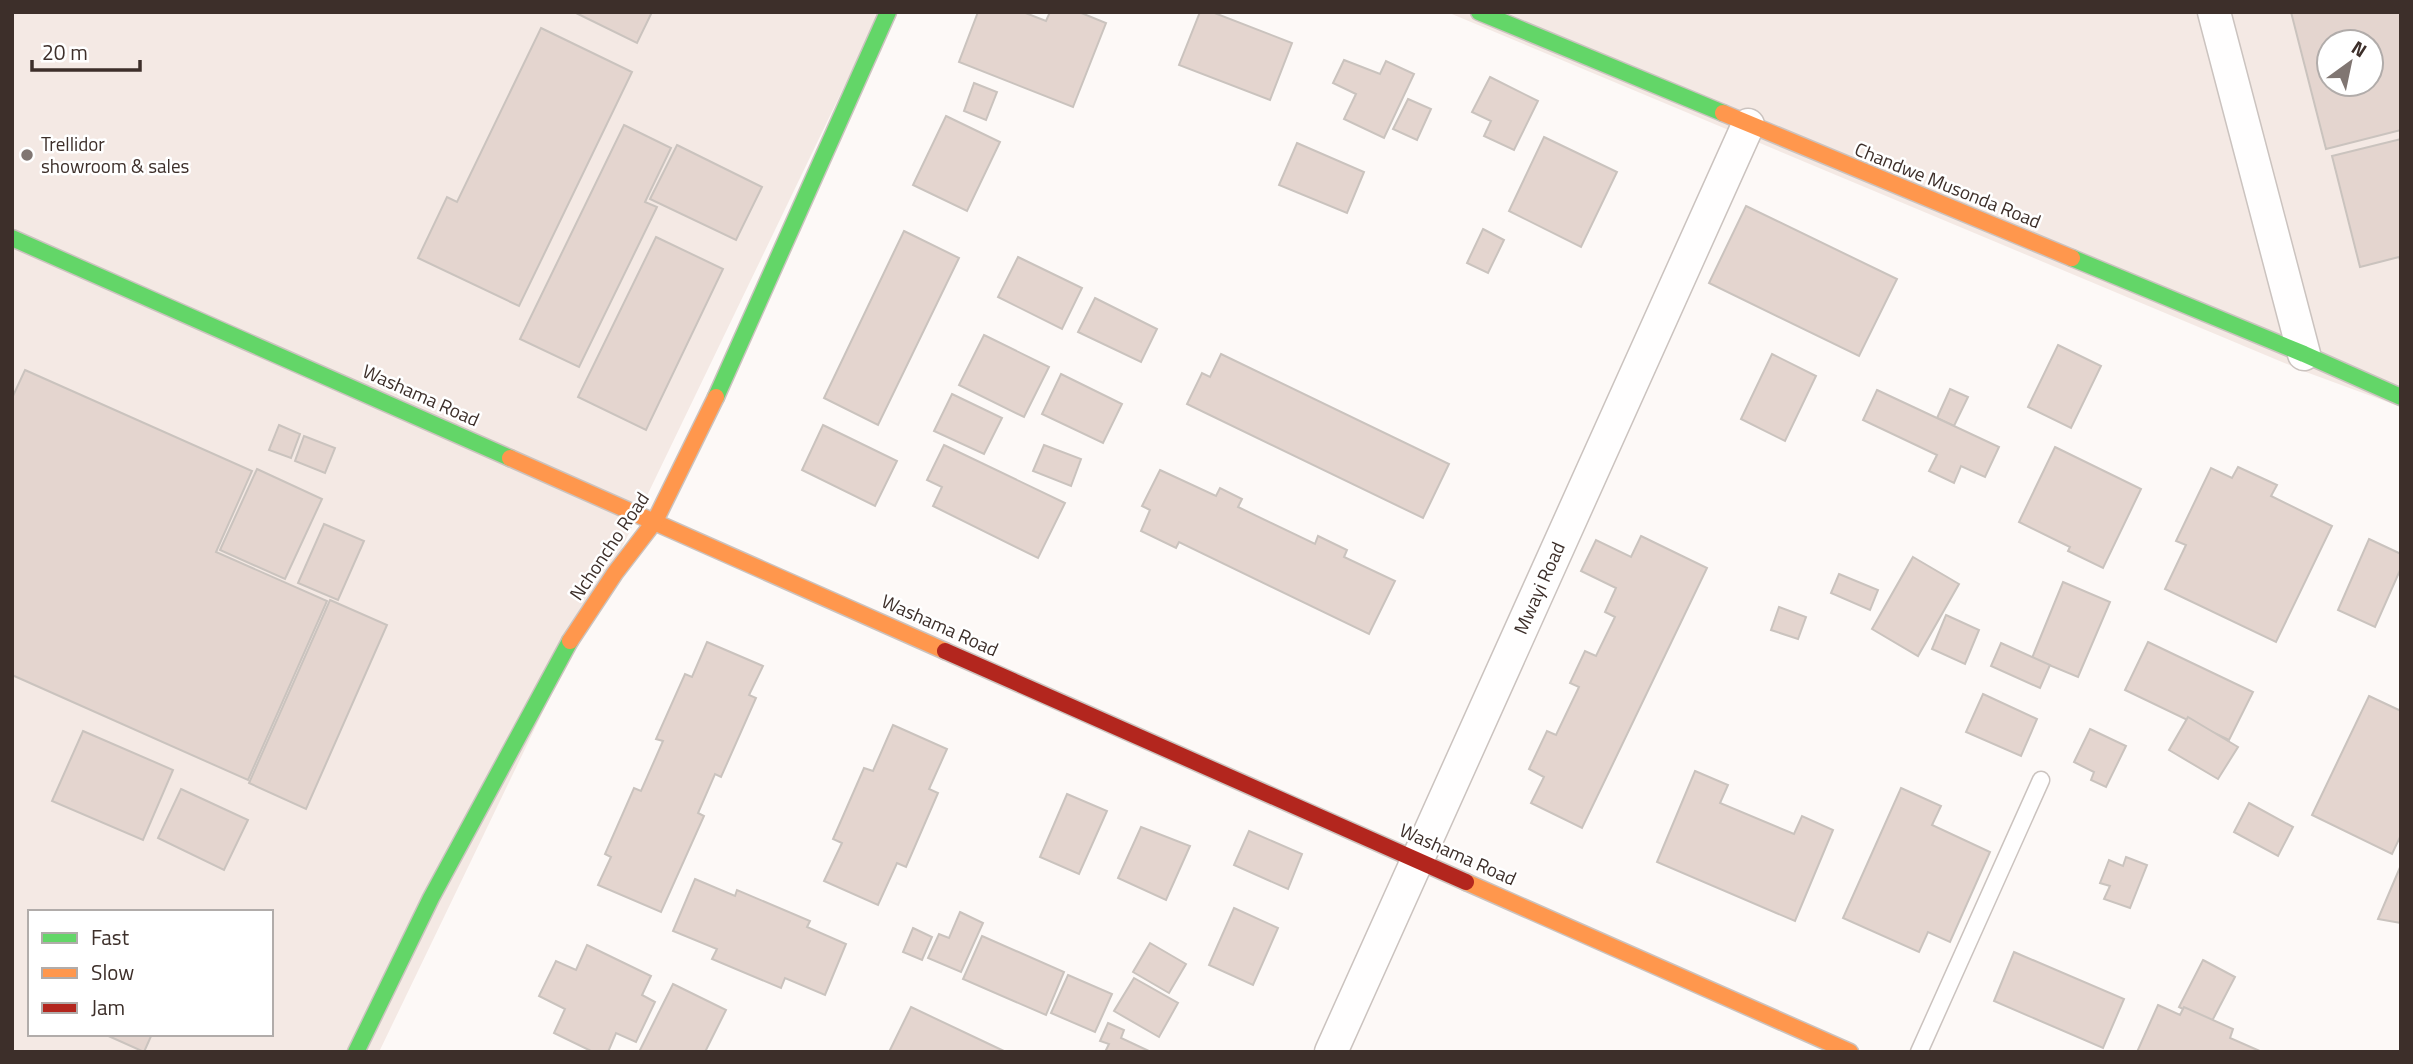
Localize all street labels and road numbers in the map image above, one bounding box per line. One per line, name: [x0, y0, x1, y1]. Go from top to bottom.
street label: Chandwe Musonda Road: [1851, 134, 2046, 235]
street label: Washama Road: [358, 356, 484, 433]
street label: Nchoncho Road: [562, 486, 656, 606]
street label: Mwayi Road: [1505, 537, 1572, 639]
street label: Washama Road: [877, 586, 1003, 663]
street label: Washama Road: [1395, 815, 1521, 892]

